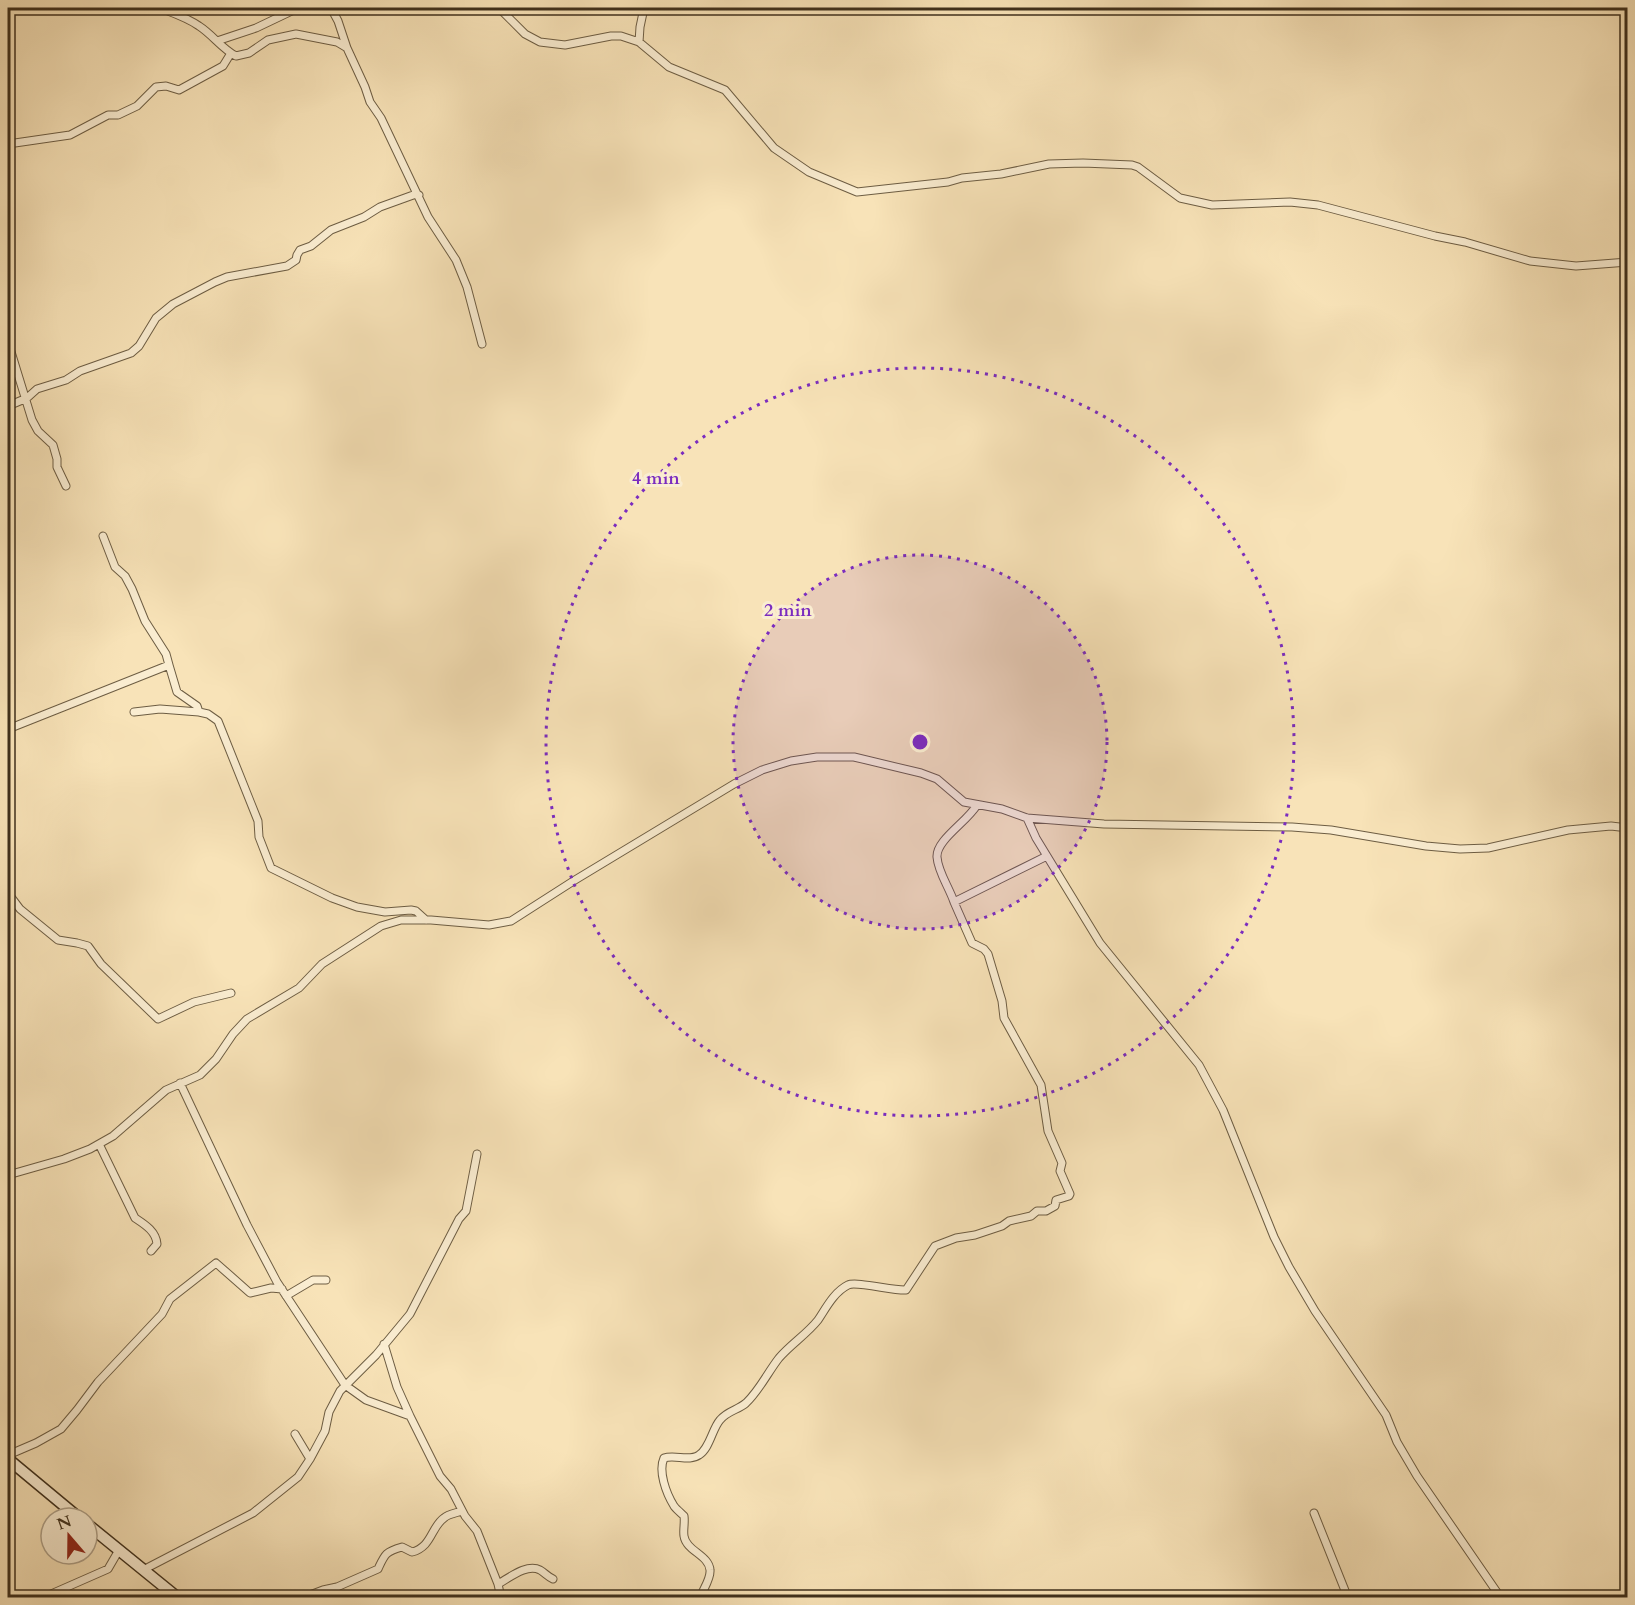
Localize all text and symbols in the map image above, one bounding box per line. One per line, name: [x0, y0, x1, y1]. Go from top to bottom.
text: 4 min: [632, 466, 680, 491]
text: 2 min: [764, 598, 812, 623]
centre of rings: [910, 732, 930, 752]
north arrow: [39, 1506, 99, 1566]
text: N: [54, 1510, 75, 1536]

